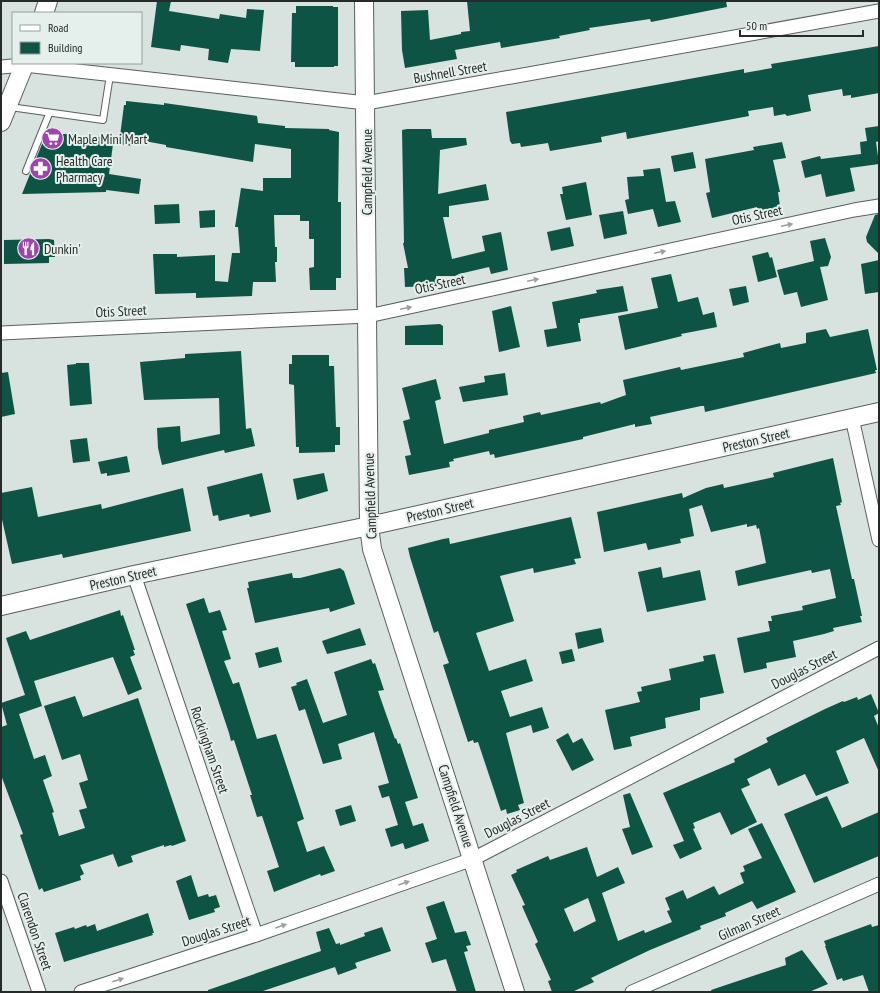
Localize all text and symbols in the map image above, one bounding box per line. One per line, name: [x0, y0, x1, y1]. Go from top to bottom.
legend: [12, 12, 142, 64]
scale bar: [740, 12, 863, 38]
text: 50 m: [746, 18, 767, 33]
text: Road: [48, 20, 68, 35]
text: Building: [48, 40, 83, 55]
street label: Bushnell Street: [412, 57, 488, 87]
supermarket icon: Maple Mini Mart: [39, 126, 65, 152]
street label: Campfield Avenue: [358, 129, 376, 215]
place label: Maple Mini Mart: [68, 130, 147, 148]
place label: Health Care Pharmacy: [56, 152, 113, 186]
pharmacy icon: Health Care Pharmacy: [27, 156, 53, 182]
street label: Otis Street: [730, 201, 784, 229]
one-way arrow: [781, 221, 793, 227]
restaurant icon: Dunkin': [16, 236, 42, 262]
place label: Dunkin': [44, 240, 81, 258]
one-way arrow: [654, 249, 666, 255]
street label: Otis Street: [413, 270, 467, 298]
one-way arrow: [527, 277, 539, 283]
street label: Otis Street: [95, 301, 147, 321]
one-way arrow: [400, 305, 412, 311]
street label: Preston Street: [721, 424, 791, 456]
street label: Campfield Avenue: [359, 452, 380, 539]
street label: Preston Street: [405, 494, 475, 526]
street label: Preston Street: [88, 562, 158, 594]
street label: Douglas Street: [768, 645, 840, 693]
street label: Rockingham Street: [187, 704, 233, 796]
street label: Campfield Avenue: [434, 762, 478, 850]
street label: Douglas Street: [481, 794, 553, 842]
one-way arrow: [398, 880, 410, 886]
street label: Clarendon Street: [13, 890, 57, 972]
street label: Gilman Street: [715, 901, 783, 945]
street label: Douglas Street: [179, 911, 253, 951]
one-way arrow: [275, 923, 287, 929]
one-way arrow: [112, 977, 124, 983]

